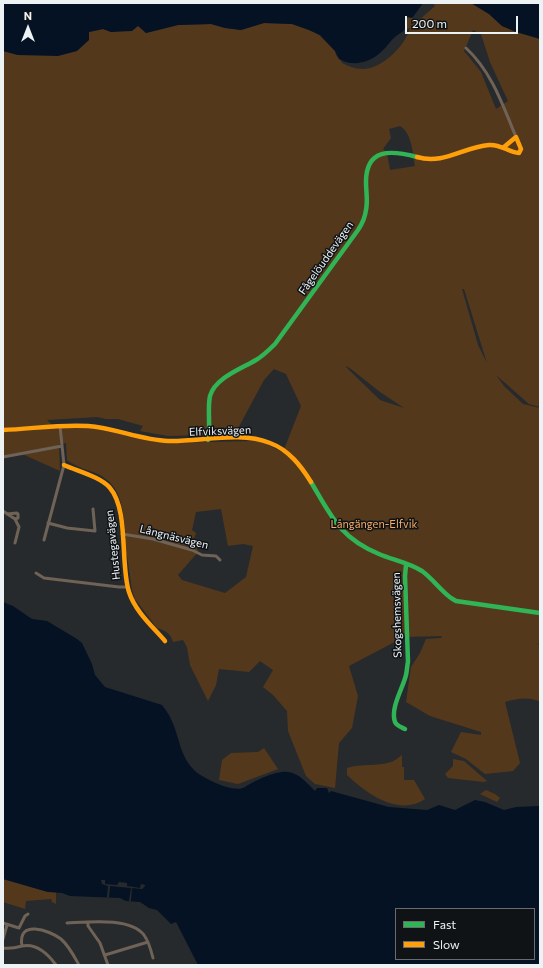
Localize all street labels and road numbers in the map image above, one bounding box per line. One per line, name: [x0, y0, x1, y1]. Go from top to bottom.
street label: Fågelöuddevägen: [296, 219, 356, 297]
street label: Elfviksvägen: [189, 423, 251, 439]
street label: Hustegavägen: [103, 509, 123, 581]
street label: Långnäsvägen: [138, 522, 210, 552]
street label: Skogshemsvägen: [390, 572, 404, 658]

